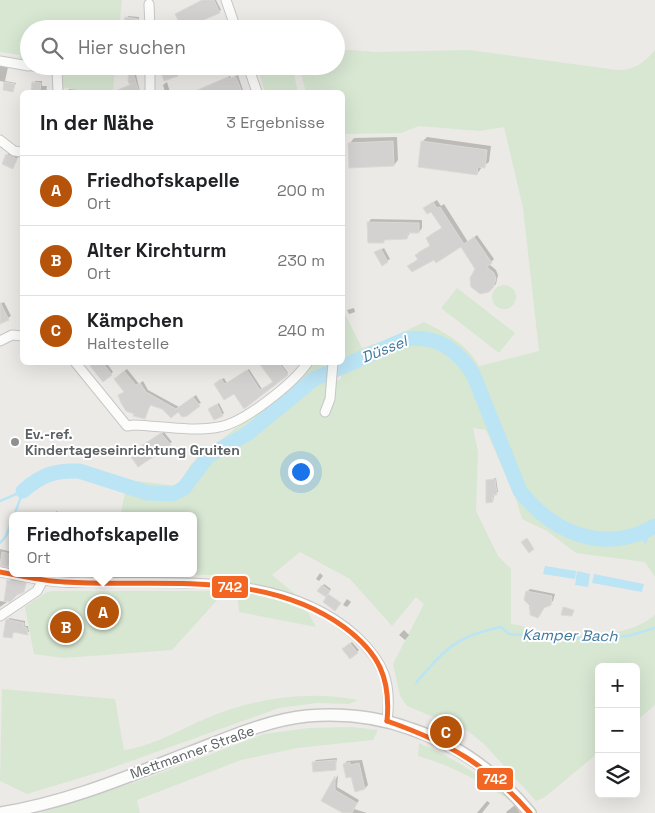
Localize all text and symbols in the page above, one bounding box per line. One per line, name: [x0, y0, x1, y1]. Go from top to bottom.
search box: [20, 20, 345, 75]
icon: search: [38, 34, 66, 62]
text: Hier suchen: [78, 35, 186, 60]
text: In der Nähe: [40, 109, 154, 136]
text: 3 Ergebnisse: [226, 112, 325, 133]
text: Friedhofskapelle: [87, 168, 240, 193]
text: A: [51, 180, 61, 201]
text: 200 m: [277, 180, 325, 201]
text: Ort: [87, 193, 111, 214]
text: Alter Kirchturm: [87, 238, 227, 263]
text: B: [51, 250, 61, 271]
text: 230 m: [278, 250, 325, 271]
text: Ort: [87, 263, 111, 284]
text: Kämpchen: [87, 308, 184, 333]
text: C: [51, 320, 61, 341]
text: 240 m: [278, 320, 325, 341]
water label: Düssel: [358, 330, 412, 367]
text: Haltestelle: [87, 333, 169, 354]
place label: Ev.-ref. Kindertageseinrichtung Gruiten: [25, 425, 240, 459]
marker: Ev.-ref. Kindertageseinrichtung Gruiten: [9, 436, 21, 448]
your location: [288, 459, 314, 485]
popup: [9, 512, 197, 577]
text: Friedhofskapelle: [27, 522, 179, 547]
text: Ort: [27, 547, 51, 568]
line badge: 742: [211, 575, 249, 599]
text: 742: [218, 578, 242, 596]
pin: A: [87, 593, 119, 631]
pin: B: [50, 608, 82, 646]
water label: Kamper Bach: [522, 625, 619, 645]
map controls: [595, 663, 640, 798]
button: +: [595, 663, 640, 708]
button: −: [595, 708, 640, 753]
pin: C: [430, 713, 462, 751]
street label: Mettmanner Straße: [127, 721, 257, 783]
button: layers: [595, 753, 640, 798]
line badge: 742: [476, 767, 514, 791]
text: 742: [483, 770, 507, 788]

